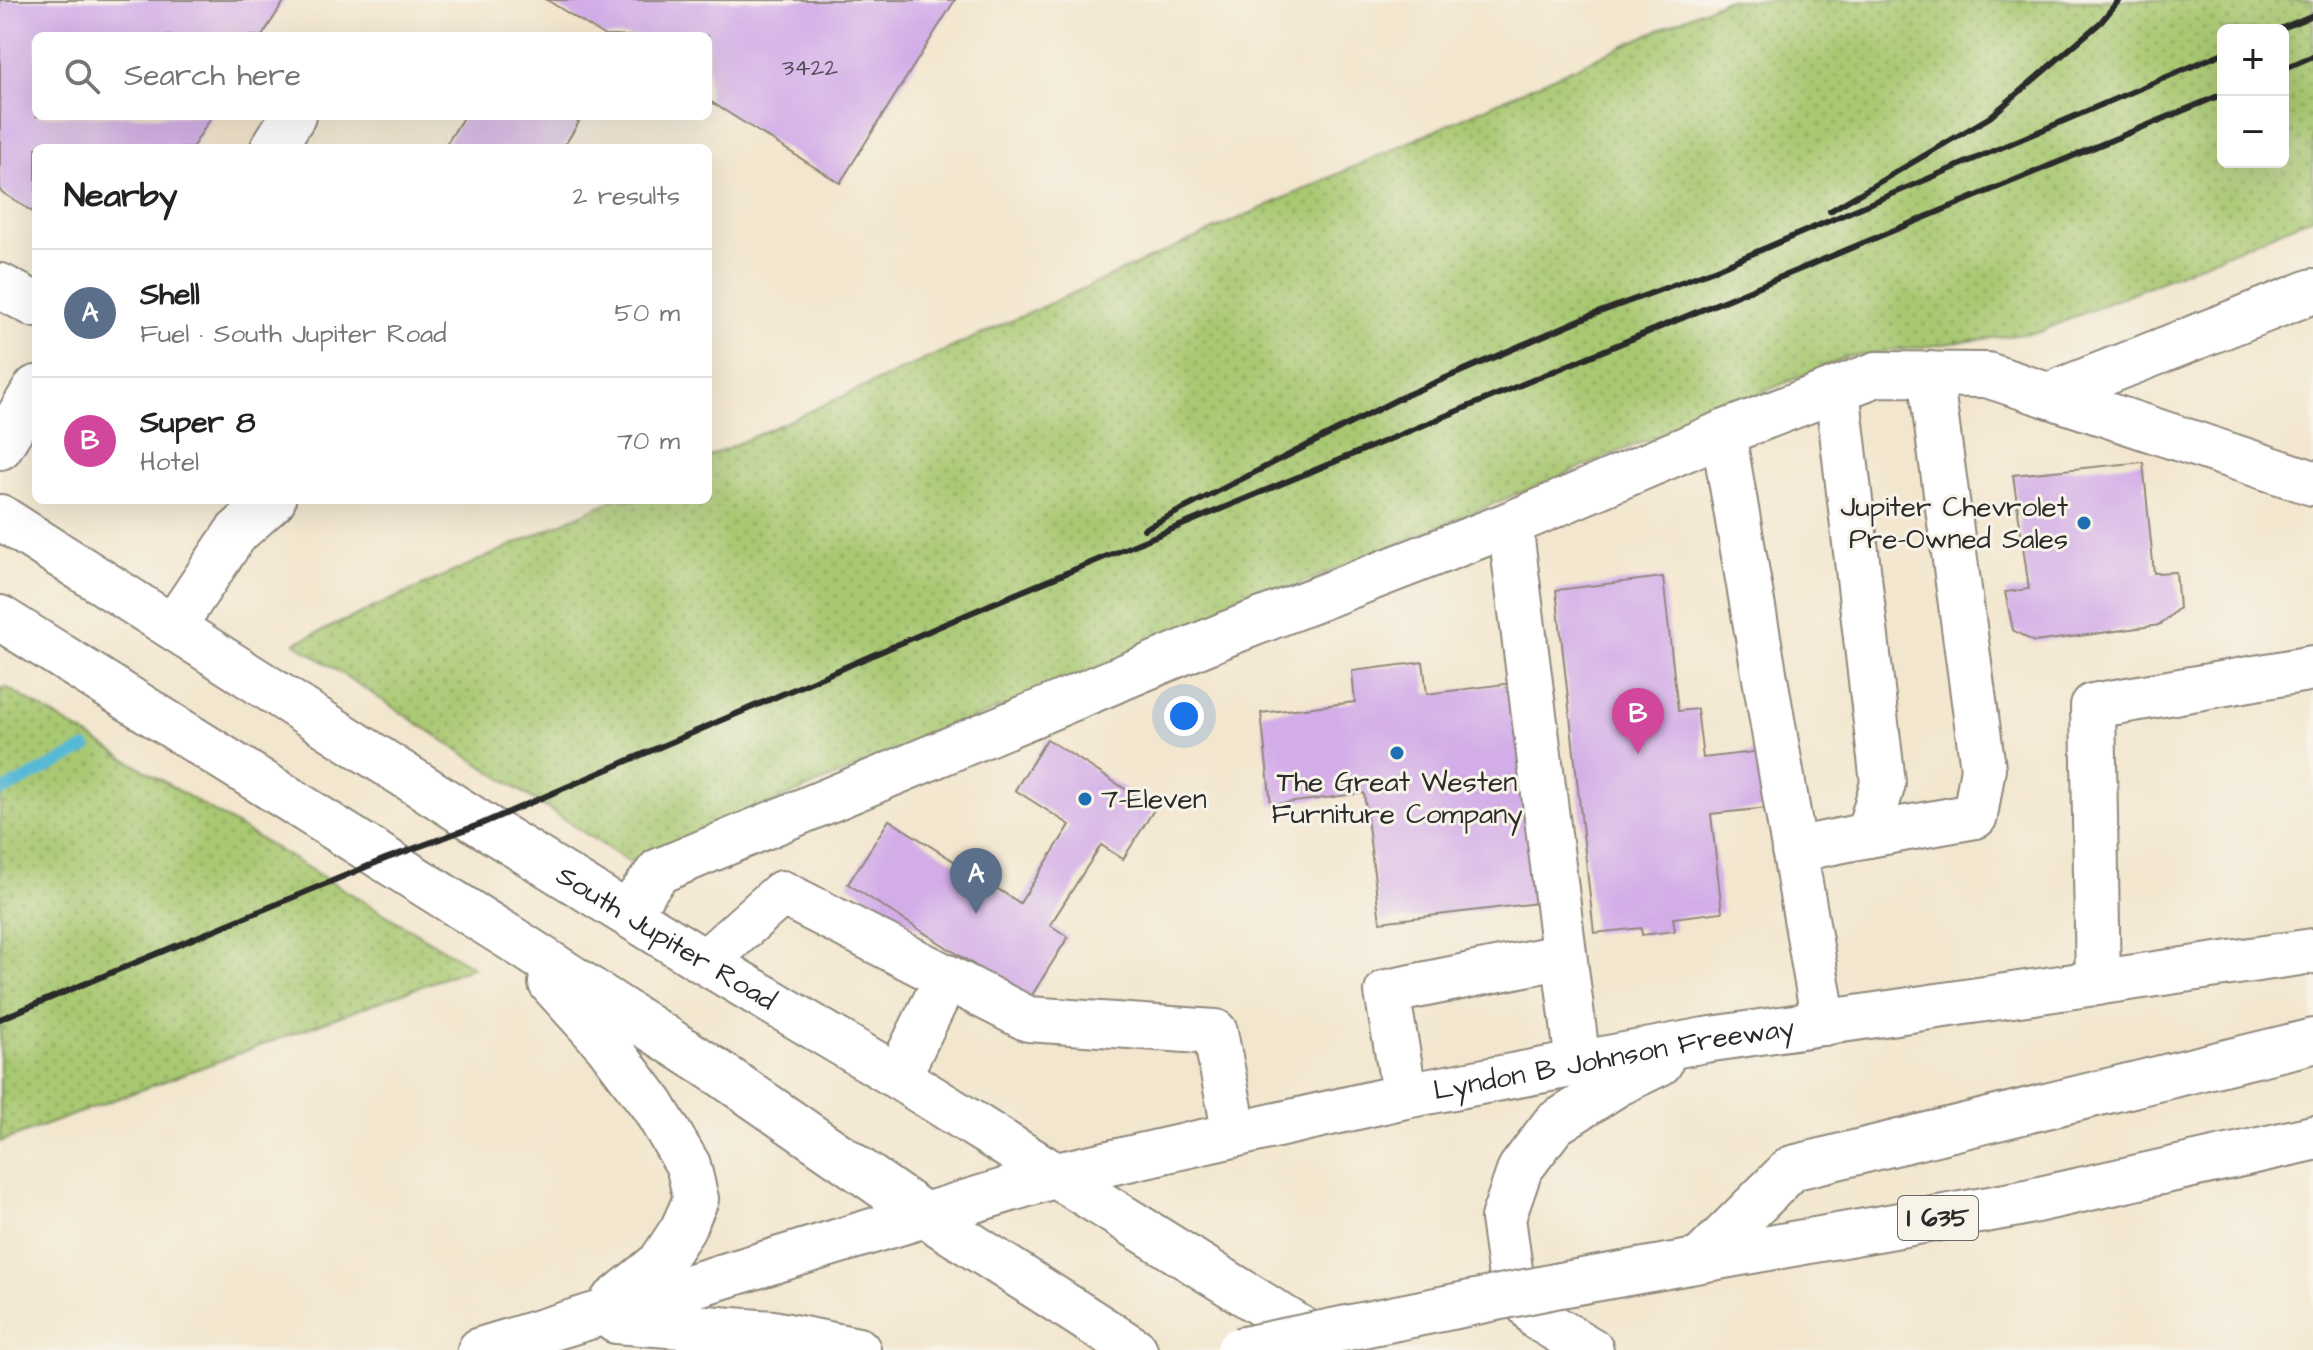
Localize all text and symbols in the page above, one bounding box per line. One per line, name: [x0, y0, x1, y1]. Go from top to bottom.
map controls: [2217, 24, 2289, 168]
button: +: [2217, 24, 2289, 96]
search box: [32, 32, 712, 120]
house number: 3422: [782, 51, 838, 85]
icon: search: [60, 54, 104, 98]
text: Search here: [124, 55, 301, 97]
button: −: [2217, 96, 2289, 168]
text: Nearby: [64, 172, 178, 220]
text: 2 results: [572, 178, 680, 214]
text: Shell: [140, 274, 200, 316]
text: A: [82, 295, 98, 331]
text: 50 m: [615, 295, 680, 331]
text: Fuel · South Jupiter Road: [140, 316, 447, 352]
text: Super 8: [140, 402, 255, 444]
text: B: [81, 423, 99, 459]
text: 70 m: [617, 423, 680, 459]
text: Hotel: [140, 444, 199, 480]
place label: Jupiter Chevrolet Pre-Owned Sales: [1841, 488, 2069, 559]
marker: Jupiter Chevrolet Pre-Owned Sales: [2075, 514, 2093, 532]
pin: B: [1612, 688, 1664, 754]
your location: [1164, 696, 1204, 736]
marker: The Great Westen Furniture Company: [1388, 744, 1406, 762]
place label: The Great Westen Furniture Company: [1271, 763, 1523, 836]
place label: 7-Eleven: [1101, 780, 1207, 819]
marker: 7-Eleven: [1076, 790, 1094, 808]
pin: A: [950, 848, 1002, 914]
street label: South Jupiter Road: [549, 856, 783, 1020]
street label: Lyndon B Johnson Freeway: [1430, 1008, 1797, 1110]
road number: I 635: [1898, 1196, 1978, 1240]

